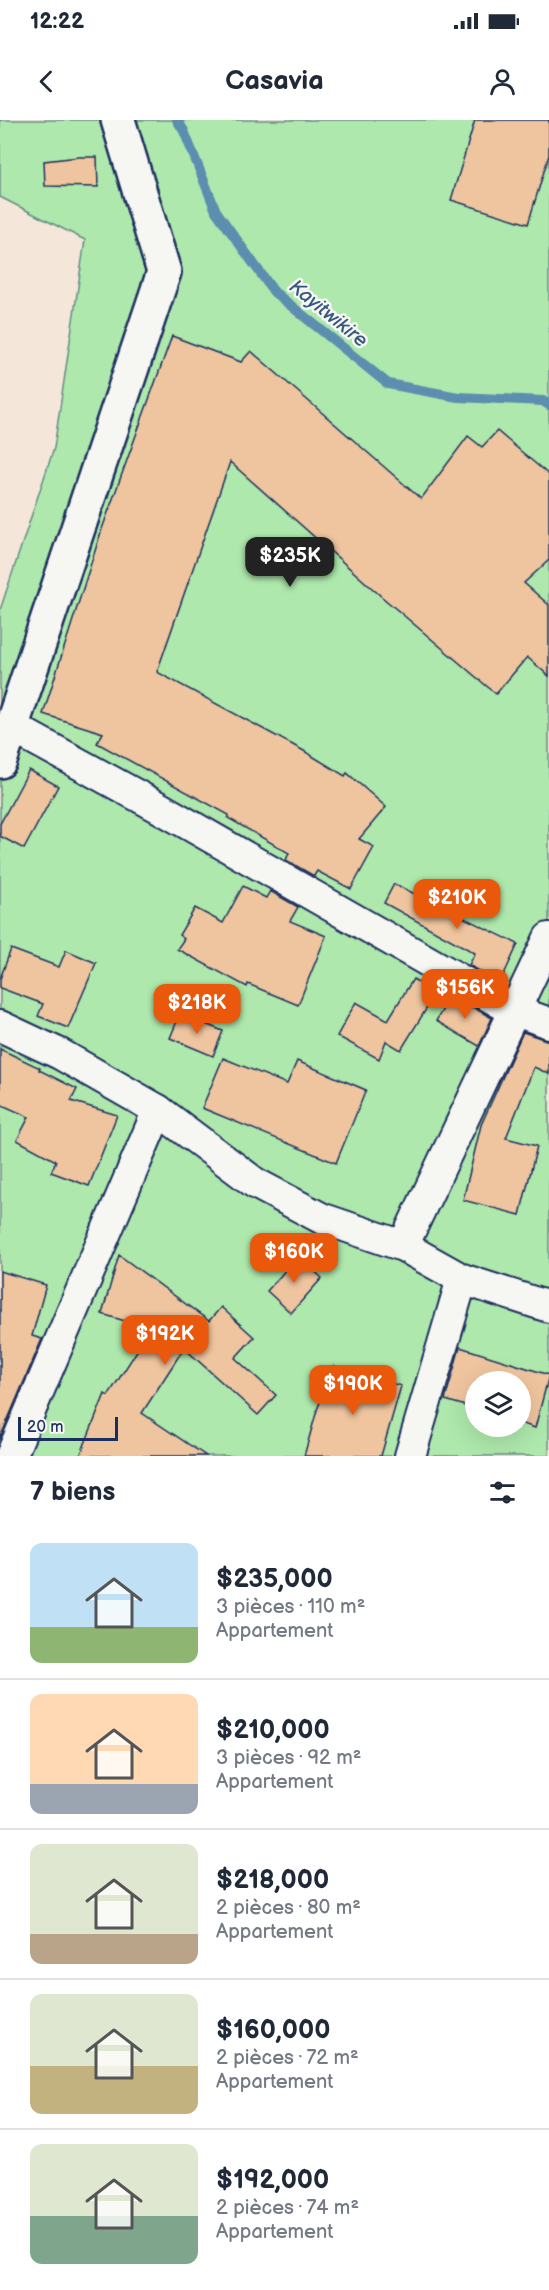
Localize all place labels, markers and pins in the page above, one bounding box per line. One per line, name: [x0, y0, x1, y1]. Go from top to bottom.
pin: $235K: [248, 537, 332, 588]
pin: $210K: [415, 879, 499, 930]
pin: $156K: [423, 969, 507, 1020]
pin: $218K: [155, 984, 239, 1035]
pin: $160K: [252, 1233, 336, 1284]
pin: $192K: [123, 1315, 207, 1366]
pin: $190K: [311, 1365, 395, 1416]

